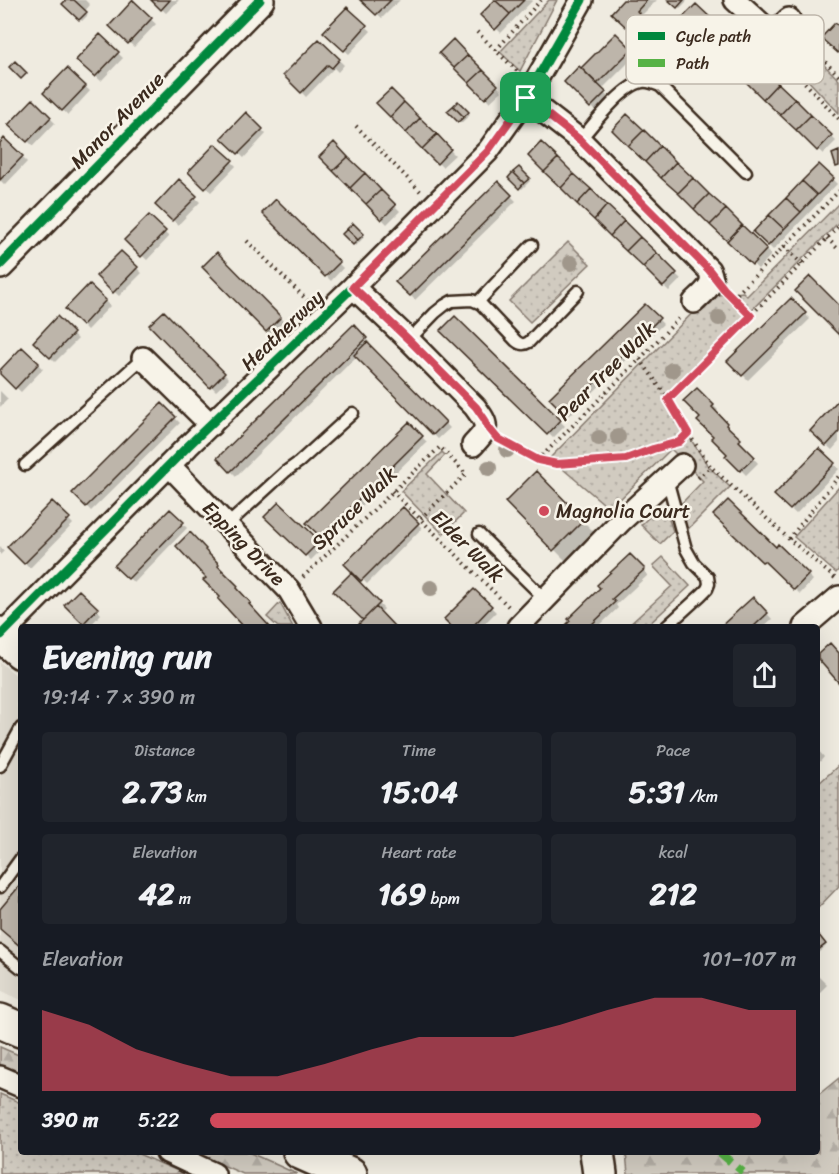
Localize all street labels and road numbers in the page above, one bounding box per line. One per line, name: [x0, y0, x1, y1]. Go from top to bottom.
street label: Manor Avenue: [62, 63, 173, 177]
street label: Heatherway: [232, 281, 333, 380]
street label: Pear Tree Walk: [548, 313, 665, 430]
street label: Spruce Walk: [303, 458, 406, 559]
street label: Epping Drive: [193, 492, 294, 595]
street label: Elder Walk: [422, 501, 513, 592]

